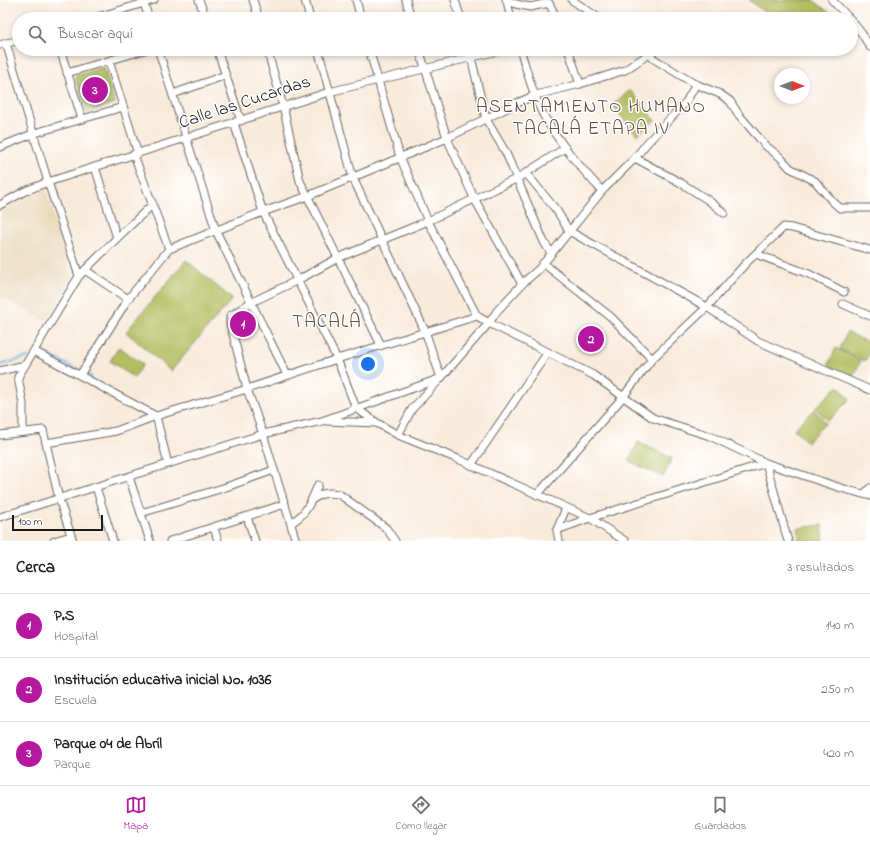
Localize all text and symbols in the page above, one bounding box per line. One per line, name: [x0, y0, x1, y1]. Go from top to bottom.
search box: [12, 12, 858, 56]
icon: search: [26, 23, 48, 45]
text: Buscar aquí: [58, 23, 133, 45]
north arrow: [774, 68, 810, 104]
street label: Calle las Cucardas: [176, 69, 314, 137]
pin: 3: [82, 75, 108, 105]
district label: ASENTAMIENTO HUMANO TACALÁ ETAPA IV: [476, 94, 706, 143]
district label: TACALÁ: [292, 308, 362, 336]
pin: 1: [230, 309, 256, 339]
pin: 2: [578, 324, 604, 354]
your location: [358, 354, 378, 374]
scale bar: [12, 513, 103, 532]
text: 100 m: [18, 514, 42, 530]
text: Cerca: [16, 555, 55, 580]
text: 3 resultados: [787, 558, 854, 577]
text: P.S: [54, 605, 74, 627]
text: 1: [27, 616, 31, 635]
text: 140 m: [826, 616, 854, 635]
text: Hospital: [54, 627, 98, 646]
text: Institución educativa inicial No. 1036: [54, 669, 271, 691]
text: 2: [26, 680, 32, 699]
text: 250 m: [821, 680, 854, 699]
text: Escuela: [54, 691, 97, 710]
text: Parque 04 de Abríl: [54, 733, 162, 755]
text: 3: [26, 744, 32, 763]
text: 420 m: [823, 744, 854, 763]
text: Parque: [54, 755, 90, 774]
tab: Mapa: [124, 794, 148, 834]
tab: Cómo llegar: [395, 794, 447, 834]
tab: Guardados: [694, 794, 746, 834]

